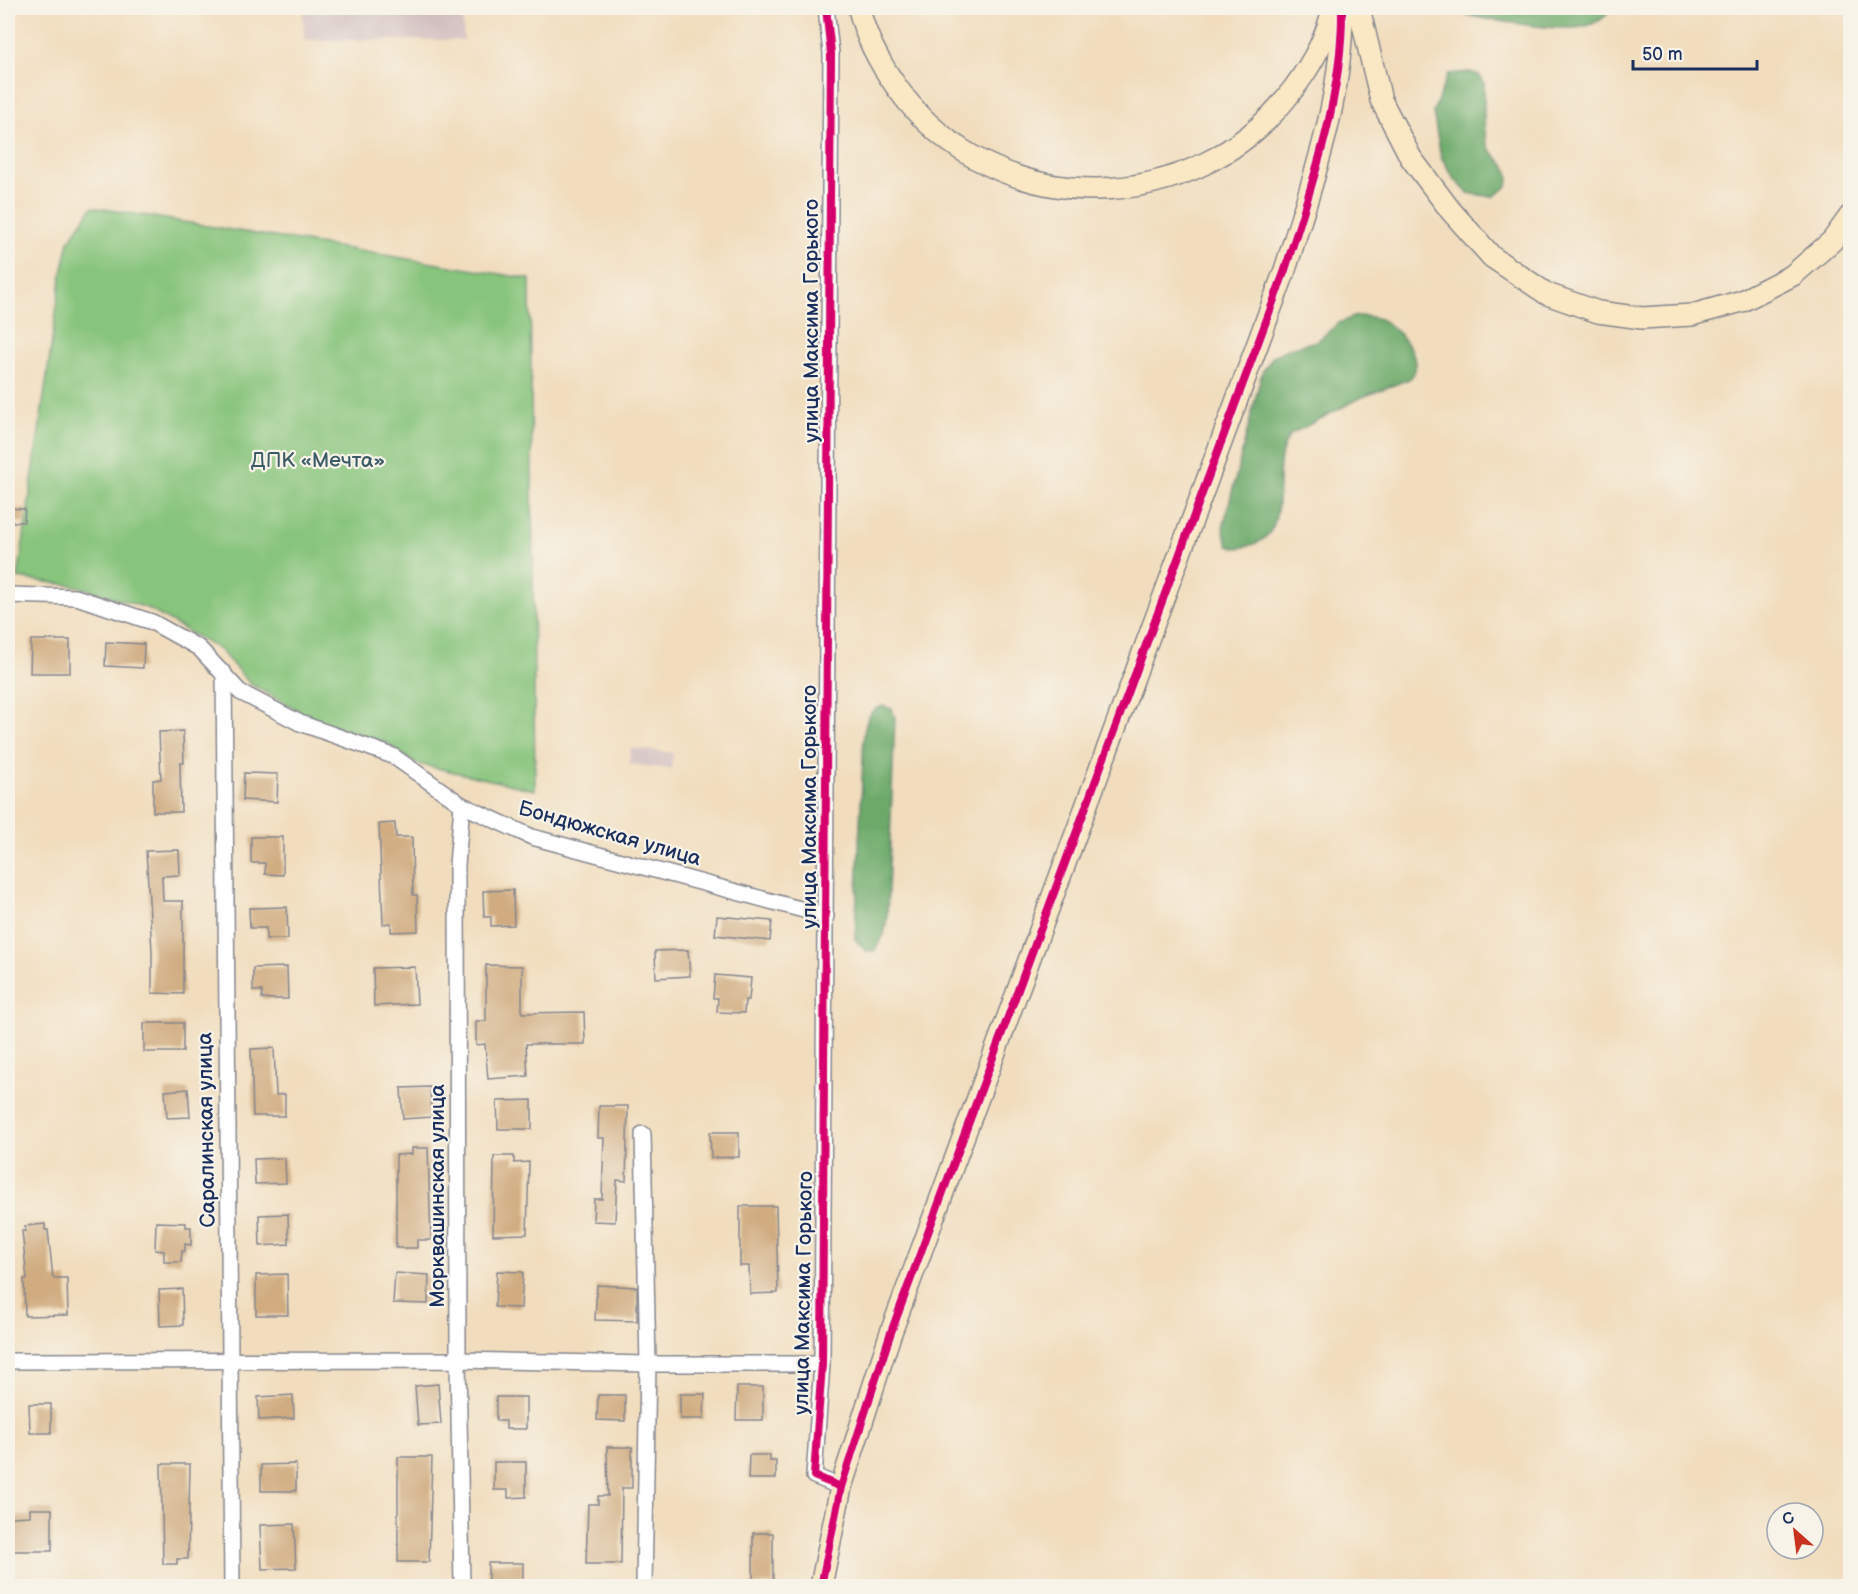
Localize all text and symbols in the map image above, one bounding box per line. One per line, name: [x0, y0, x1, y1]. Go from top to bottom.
scale bar: [1633, 33, 1758, 71]
text: 50 m: [1642, 44, 1683, 65]
street label: улица Максима Горького: [799, 199, 824, 443]
park label: ДПК «Мечта»: [251, 448, 385, 473]
street label: улица Максима Горького: [797, 685, 822, 929]
street label: Бондюжская улица: [516, 795, 705, 872]
street label: Саралинская улица: [192, 1032, 221, 1228]
street label: Морквашинская улица: [425, 1084, 450, 1308]
street label: улица Максима Горького: [789, 1171, 818, 1415]
north arrow: [1765, 1501, 1825, 1561]
text: С: [1779, 1508, 1798, 1530]

